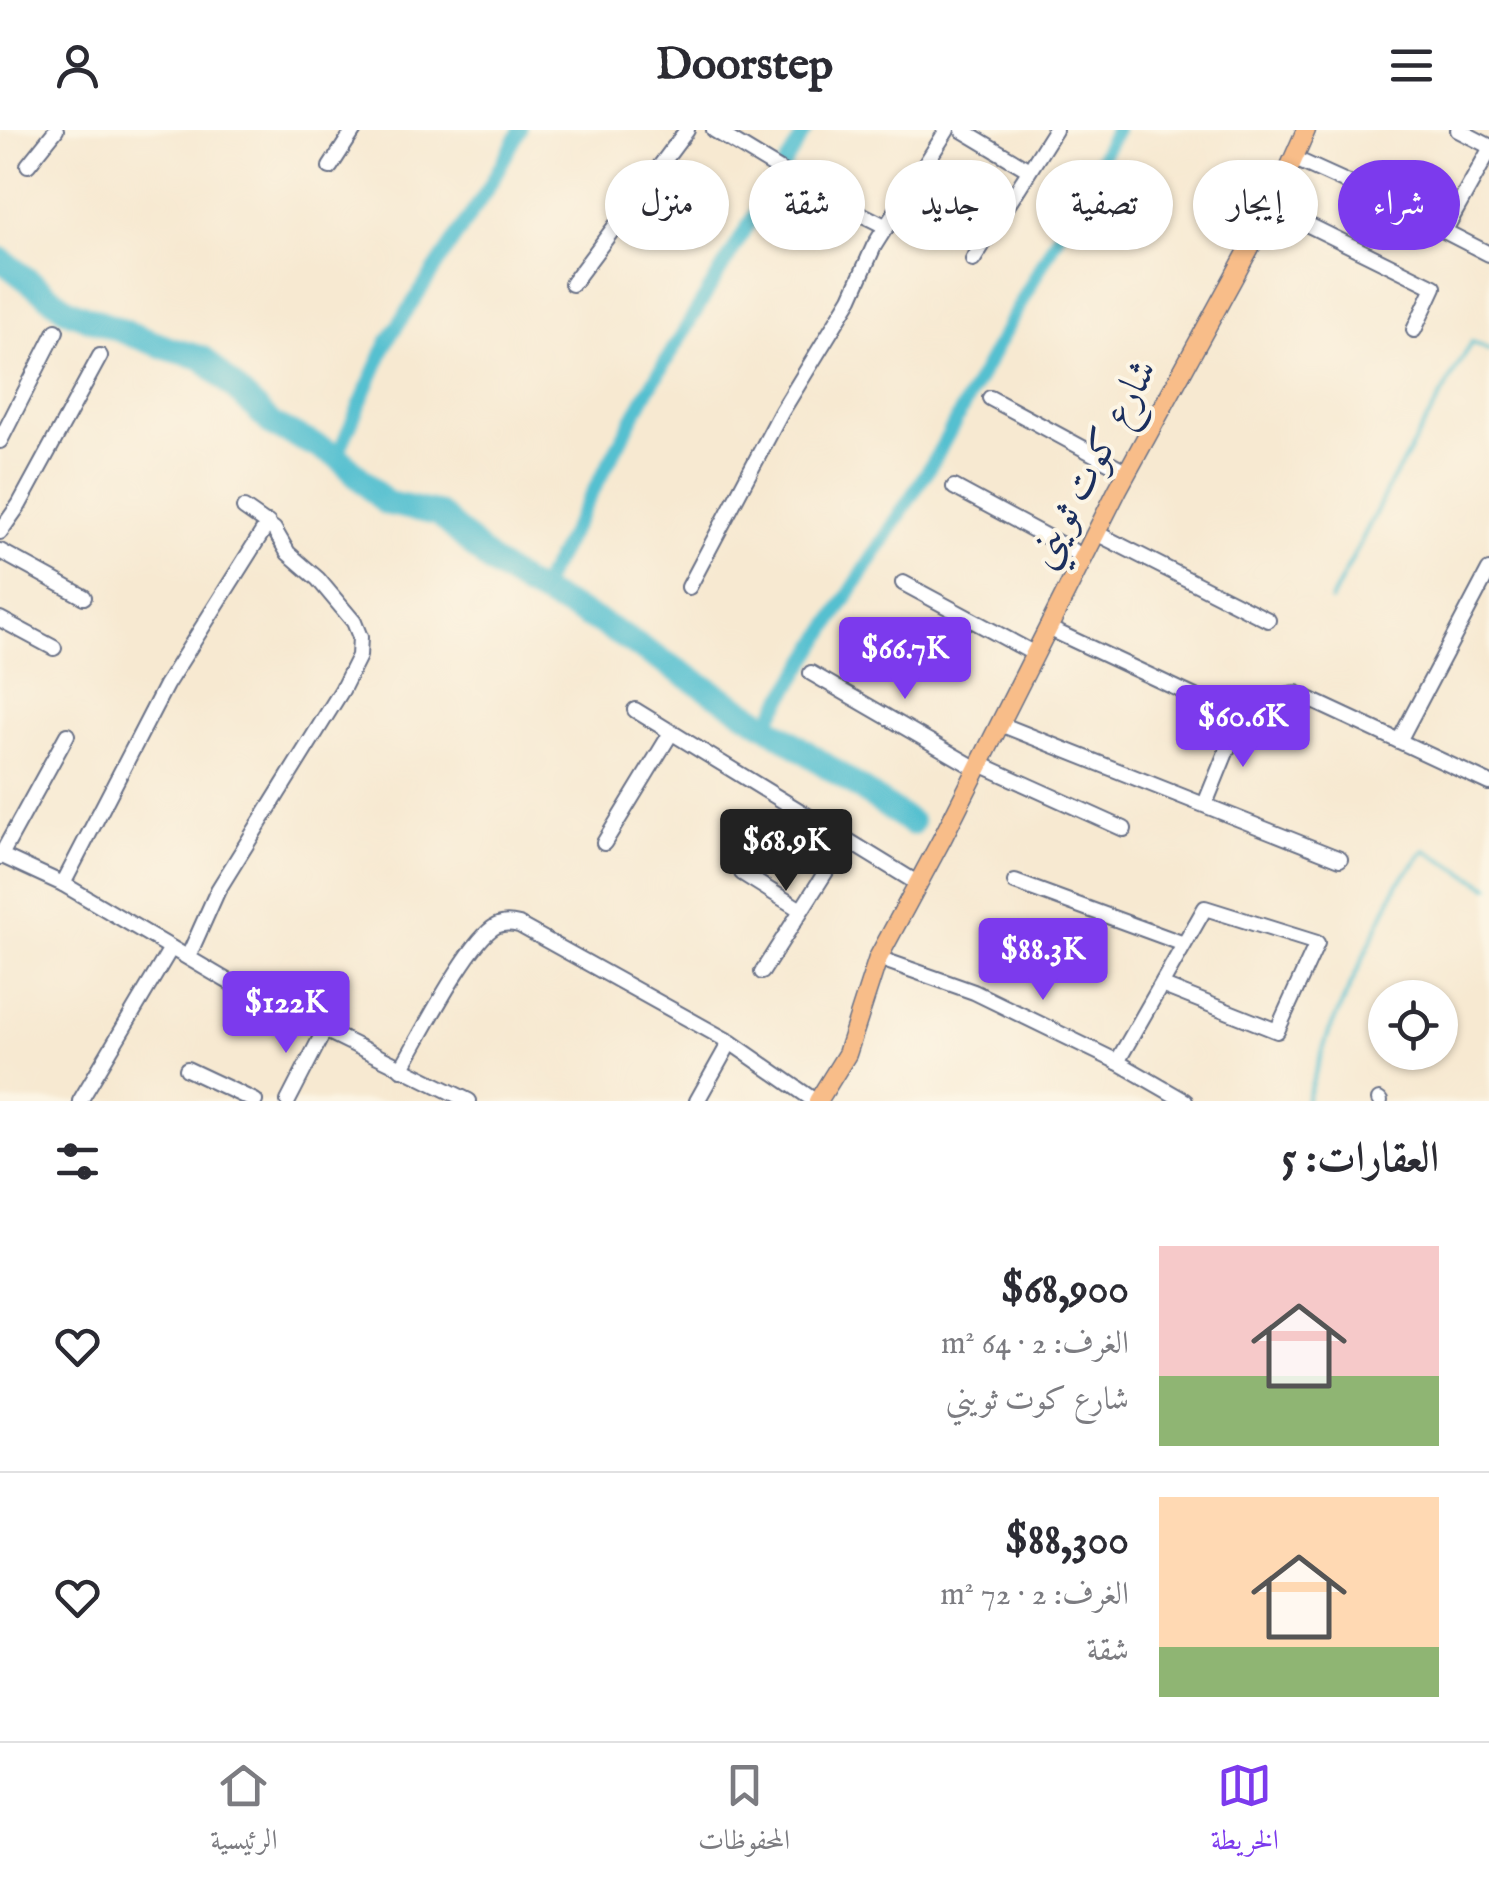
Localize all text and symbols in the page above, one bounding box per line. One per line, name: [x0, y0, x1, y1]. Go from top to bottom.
text: Doorstep: [656, 37, 833, 94]
icon: person: [50, 38, 105, 93]
icon: menu: [1384, 38, 1439, 93]
chip: منزل: [605, 160, 729, 250]
chip: شقة: [749, 160, 865, 250]
chip: جديد: [885, 160, 1016, 250]
chip: تصفية: [1036, 160, 1173, 250]
chip: إيجار: [1193, 160, 1318, 250]
chip: شراء: [1338, 160, 1460, 250]
street label: شارع كوت ثويني: [1018, 351, 1177, 581]
pin: $66.7K: [824, 617, 986, 702]
text: $66.7K: [861, 629, 949, 670]
pin: $60.6K: [1162, 685, 1324, 770]
text: $60.6K: [1198, 697, 1288, 738]
pin: $68.9K: [705, 809, 867, 894]
text: $68.9K: [742, 821, 830, 862]
pin: $88.3K: [962, 918, 1124, 1003]
text: $88.3K: [1001, 930, 1085, 971]
pin: $122K: [216, 971, 356, 1056]
map controls: [1368, 980, 1458, 1070]
button: locate: [1368, 980, 1458, 1070]
text: $122K: [245, 983, 327, 1024]
text: العقارات: 5: [1281, 1133, 1439, 1186]
icon: filters: [50, 1134, 105, 1189]
text: $68,900: [1001, 1264, 1129, 1317]
icon: home: [1239, 1286, 1359, 1406]
icon: heart: [50, 1319, 105, 1374]
text: الغرف: 2 · 64 m²: [941, 1324, 1129, 1365]
text: شارع كوت ثويني: [945, 1380, 1129, 1421]
text: $88,300: [1005, 1515, 1129, 1568]
icon: home: [1239, 1537, 1359, 1657]
icon: heart: [50, 1570, 105, 1625]
text: الغرف: 2 · 72 m²: [940, 1575, 1129, 1616]
text: شقة: [1087, 1631, 1129, 1672]
tab: الرئيسية: [210, 1758, 277, 1867]
tab: المحفوظات: [698, 1758, 790, 1867]
tab: الخريطة: [1211, 1758, 1279, 1867]

